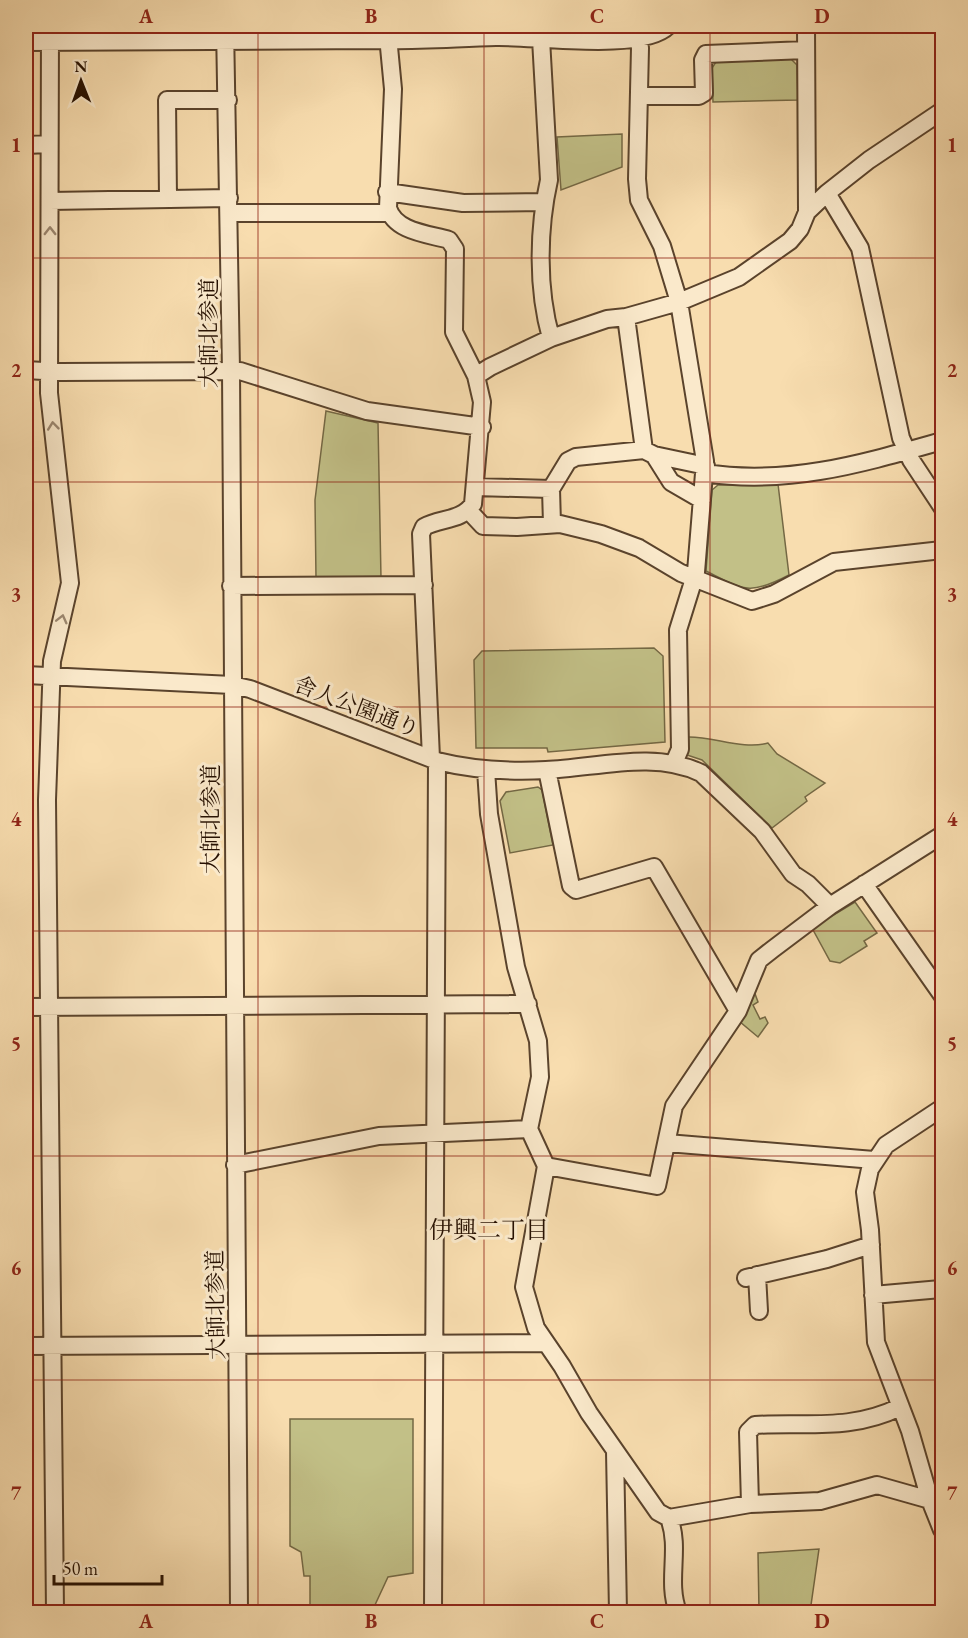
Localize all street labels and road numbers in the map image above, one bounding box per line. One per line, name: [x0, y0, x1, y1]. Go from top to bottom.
street label: 大師北参道: [194, 278, 223, 388]
street label: 舎人公園通り: [290, 669, 424, 744]
street label: 大師北参道: [196, 764, 225, 874]
street label: 大師北参道: [200, 1250, 231, 1360]

